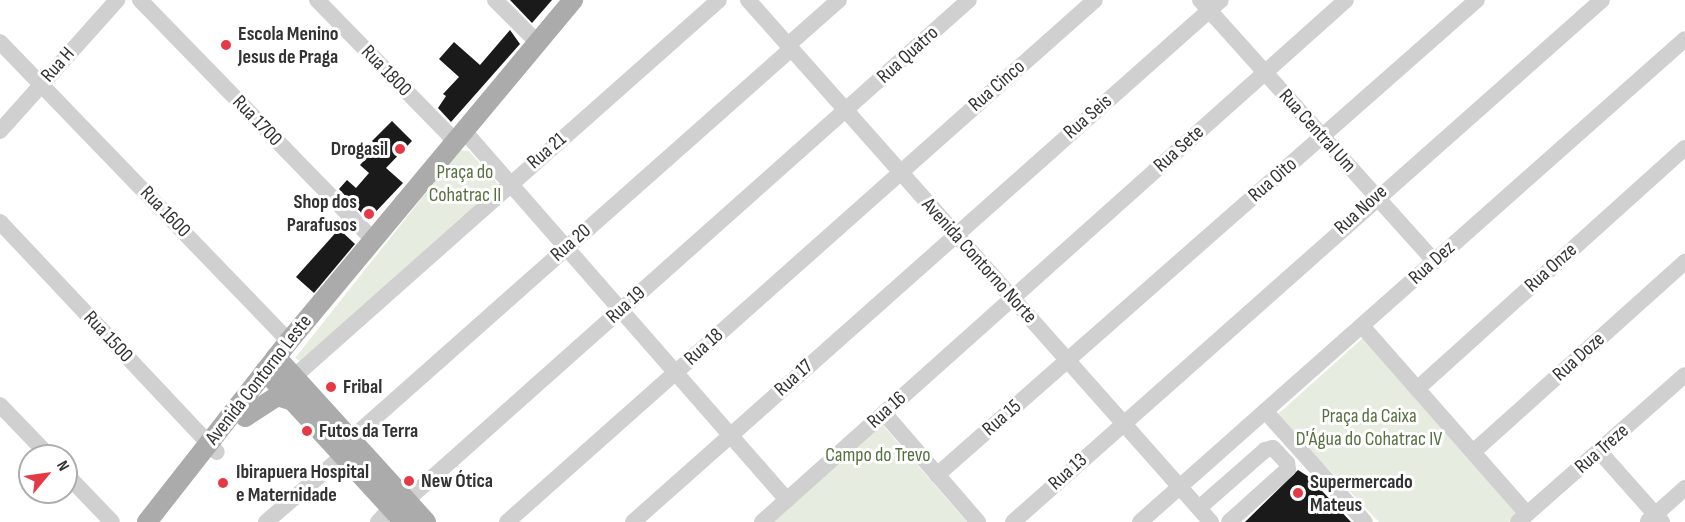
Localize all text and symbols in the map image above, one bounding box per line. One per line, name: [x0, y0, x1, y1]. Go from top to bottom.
street label: Rua Quatro: [872, 21, 944, 89]
place label: Escola Menino Jesus de Praga: [238, 22, 339, 69]
marker: Escola Menino Jesus de Praga: [219, 38, 233, 52]
street label: Rua 1800: [356, 40, 416, 102]
street label: Rua H: [36, 43, 80, 87]
street label: Rua Cinco: [964, 55, 1030, 117]
street label: Rua Central Um: [1273, 84, 1361, 178]
street label: Rua Seis: [1059, 90, 1117, 144]
street label: Rua 1700: [227, 91, 287, 151]
street label: Rua Sete: [1149, 120, 1209, 178]
street label: Rua 21: [523, 128, 571, 174]
place label: Drogasil: [331, 137, 388, 161]
marker: Drogasil: [393, 142, 407, 156]
street label: Rua Oito: [1244, 152, 1302, 208]
park label: Praça do Cohatrac II: [429, 161, 501, 208]
street label: Rua Nove: [1330, 180, 1392, 240]
street label: Rua 1600: [135, 181, 195, 243]
place label: Shop dos Parafusos: [287, 190, 357, 237]
street label: Avenida Contorno Norte: [916, 193, 1042, 329]
marker: Shop dos Parafusos: [362, 207, 376, 221]
street label: Rua 20: [546, 219, 596, 267]
street label: Rua Dez: [1404, 236, 1460, 290]
street label: Rua Onze: [1520, 238, 1582, 298]
street label: Rua 19: [601, 281, 651, 329]
street label: Rua 1500: [78, 306, 138, 368]
street label: Avenida Contorno Leste: [201, 310, 317, 450]
street label: Rua 18: [680, 323, 728, 371]
street label: Rua Doze: [1548, 328, 1610, 386]
street label: Rua 17: [770, 355, 818, 401]
place label: Fribal: [343, 375, 382, 399]
marker: Fribal: [324, 380, 338, 394]
street label: Rua 16: [863, 386, 911, 434]
street label: Rua 15: [978, 395, 1026, 441]
park label: Praça da Caixa D'Água do Cohatrac IV: [1296, 405, 1442, 452]
place label: Futos da Terra: [319, 419, 418, 443]
street label: Rua Treze: [1570, 419, 1634, 479]
marker: Futos da Terra: [300, 424, 314, 438]
park label: Campo do Trevo: [825, 443, 931, 467]
north arrow: [18, 444, 78, 504]
street label: Rua 13: [1044, 448, 1092, 496]
text: N: [52, 458, 73, 474]
place label: Ibirapuera Hospital e Maternidade: [236, 460, 369, 507]
place label: New Ótica: [421, 469, 493, 493]
place label: Supermercado Mateus: [1310, 470, 1413, 517]
marker: Ibirapuera Hospital e Maternidade: [214, 474, 232, 492]
marker: New Ótica: [402, 474, 416, 488]
marker: Supermercado Mateus: [1291, 486, 1305, 500]

